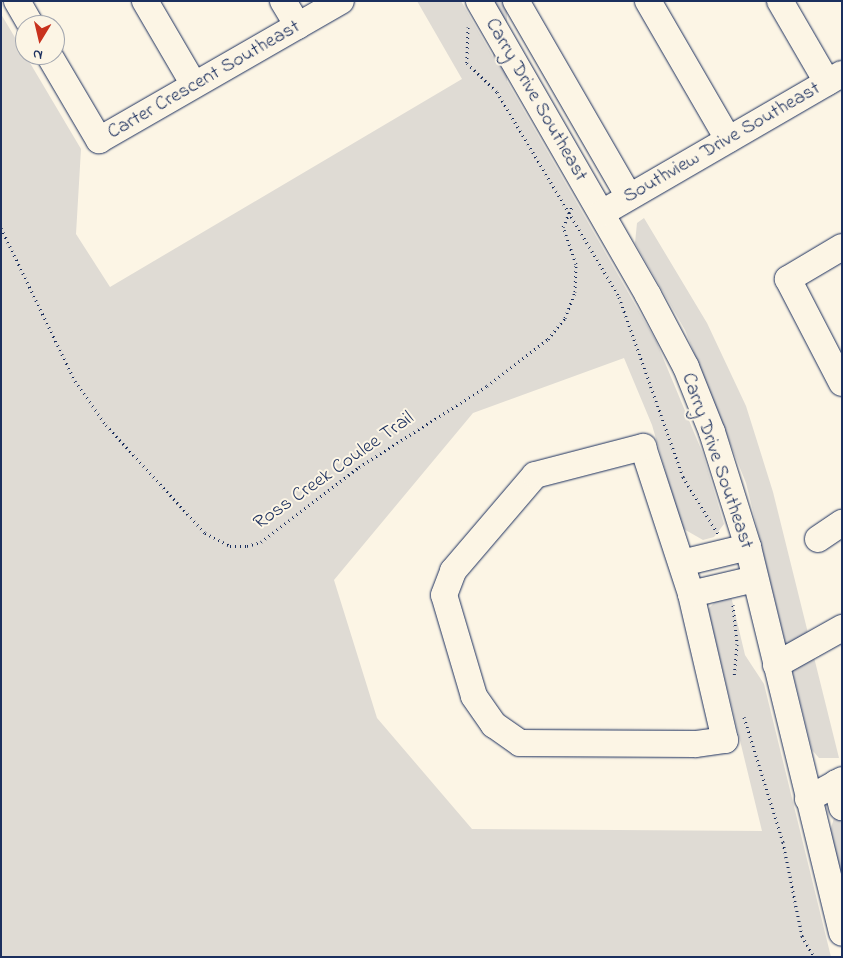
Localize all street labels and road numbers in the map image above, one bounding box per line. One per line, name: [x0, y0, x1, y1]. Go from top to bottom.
street label: Carry Drive Southeast: [479, 14, 593, 186]
street label: Carter Crescent Southeast: [104, 15, 304, 145]
street label: Southview Drive Southeast: [619, 77, 825, 209]
street label: Carry Drive Southeast: [676, 370, 758, 552]
street label: Ross Creek Coulee Trail: [249, 407, 419, 535]

